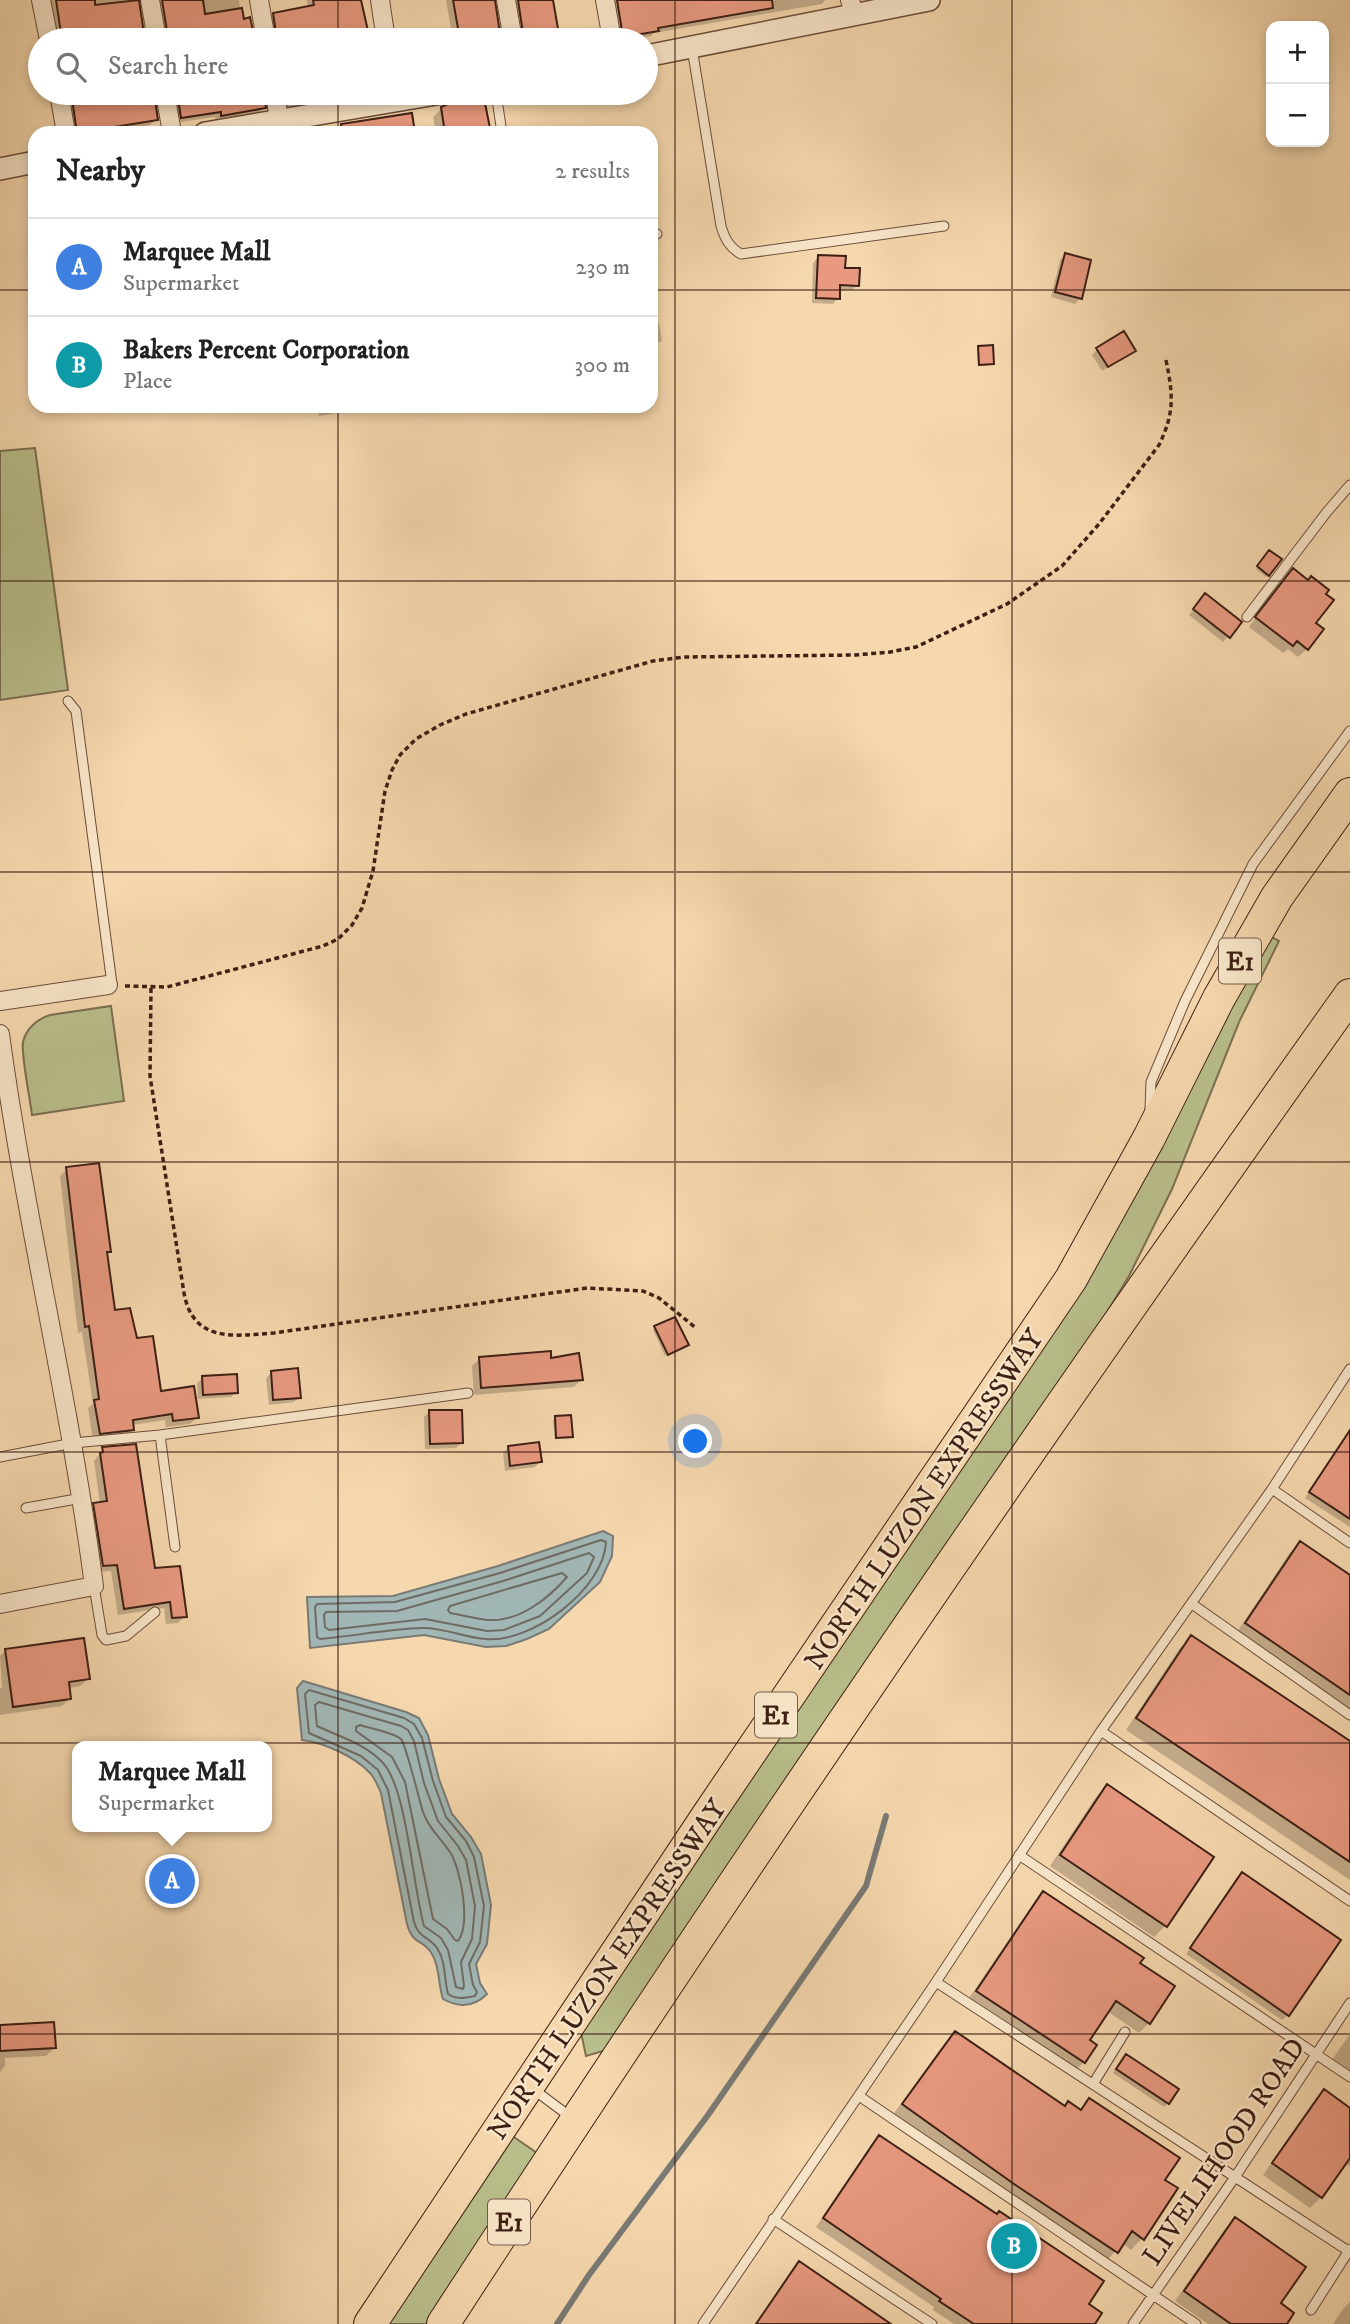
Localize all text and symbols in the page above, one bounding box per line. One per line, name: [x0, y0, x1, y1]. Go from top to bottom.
map controls: [1266, 21, 1329, 147]
button: +: [1266, 21, 1329, 84]
search box: [28, 28, 658, 105]
icon: search: [52, 48, 90, 86]
text: Search here: [108, 50, 228, 83]
button: −: [1266, 84, 1329, 147]
text: Nearby: [56, 153, 145, 190]
text: 2 results: [555, 157, 630, 186]
text: Marquee Mall: [123, 236, 270, 269]
text: A: [72, 253, 86, 282]
text: 230 m: [576, 253, 630, 282]
text: Supermarket: [123, 269, 239, 298]
text: Bakers Percent Corporation: [123, 334, 409, 367]
text: B: [72, 351, 86, 380]
text: 300 m: [574, 351, 630, 380]
text: Place: [123, 367, 172, 396]
road number: E1: [1219, 938, 1261, 984]
street label: NORTH LUZON EXPRESSWAY: [797, 1322, 1052, 1677]
your location: [678, 1424, 712, 1458]
road number: E1: [755, 1692, 797, 1738]
popup: [72, 1741, 272, 1832]
text: Marquee Mall: [98, 1756, 246, 1789]
text: Supermarket: [98, 1789, 215, 1818]
street label: NORTH LUZON EXPRESSWAY: [480, 1792, 735, 2147]
pin: A: [149, 1855, 195, 1907]
street label: LIVELIHOOD ROAD: [1135, 2031, 1313, 2272]
road number: E1: [488, 2200, 530, 2244]
pin: B: [991, 2220, 1037, 2272]

